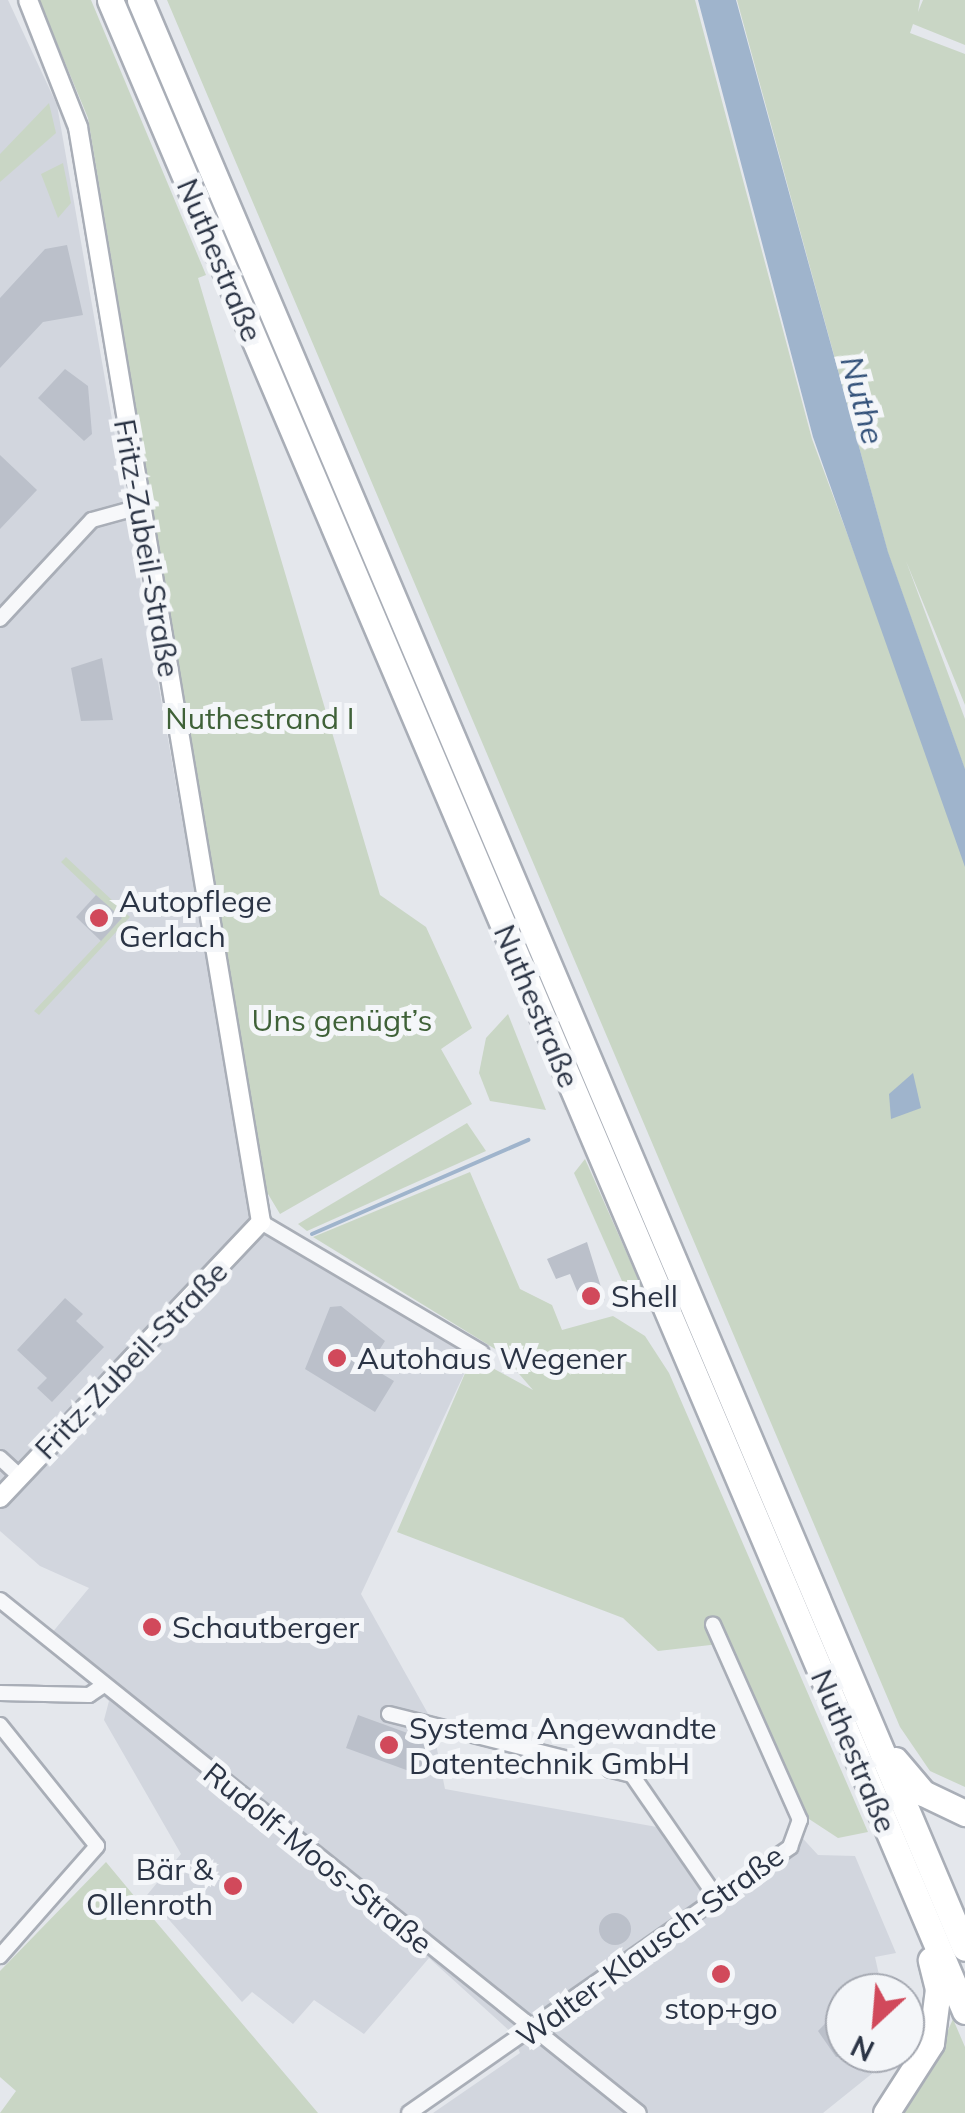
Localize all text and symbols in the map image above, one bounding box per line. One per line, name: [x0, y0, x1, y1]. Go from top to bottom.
street label: Nuthestraße: [170, 173, 270, 347]
water label: Nuthe: [833, 352, 893, 448]
street label: Fritz-Zubeil-Straße: [107, 416, 187, 680]
park label: Nuthestrand I: [165, 700, 355, 736]
place label: Autopflege Gerlach: [119, 883, 272, 954]
marker: Autopflege Gerlach: [88, 907, 110, 929]
street label: Nuthestraße: [487, 919, 587, 1093]
park label: Uns genügt’s: [252, 1002, 432, 1038]
street label: Fritz-Zubeil-Straße: [27, 1254, 235, 1466]
place label: Shell: [611, 1278, 678, 1314]
marker: Shell: [580, 1285, 602, 1307]
place label: Autohaus Wegener: [357, 1340, 627, 1376]
marker: Autohaus Wegener: [326, 1347, 348, 1369]
place label: Schautberger: [172, 1609, 359, 1645]
marker: Schautberger: [141, 1616, 163, 1638]
street label: Nuthestraße: [804, 1664, 904, 1838]
place label: Systema Angewandte Datentechnik GmbH: [409, 1710, 717, 1780]
marker: Systema Angewandte Datentechnik GmbH: [378, 1734, 400, 1756]
street label: Rudolf-Moos-Straße: [197, 1755, 439, 1961]
street label: Walter-Klausch-Straße: [510, 1837, 790, 2055]
place label: Bär & Ollenroth: [86, 1851, 213, 1922]
marker: Bär & Ollenroth: [222, 1875, 244, 1897]
marker: stop+go: [710, 1963, 732, 1985]
north arrow: [825, 1973, 925, 2073]
place label: stop+go: [664, 1990, 778, 2026]
text: N: [845, 2028, 880, 2069]

